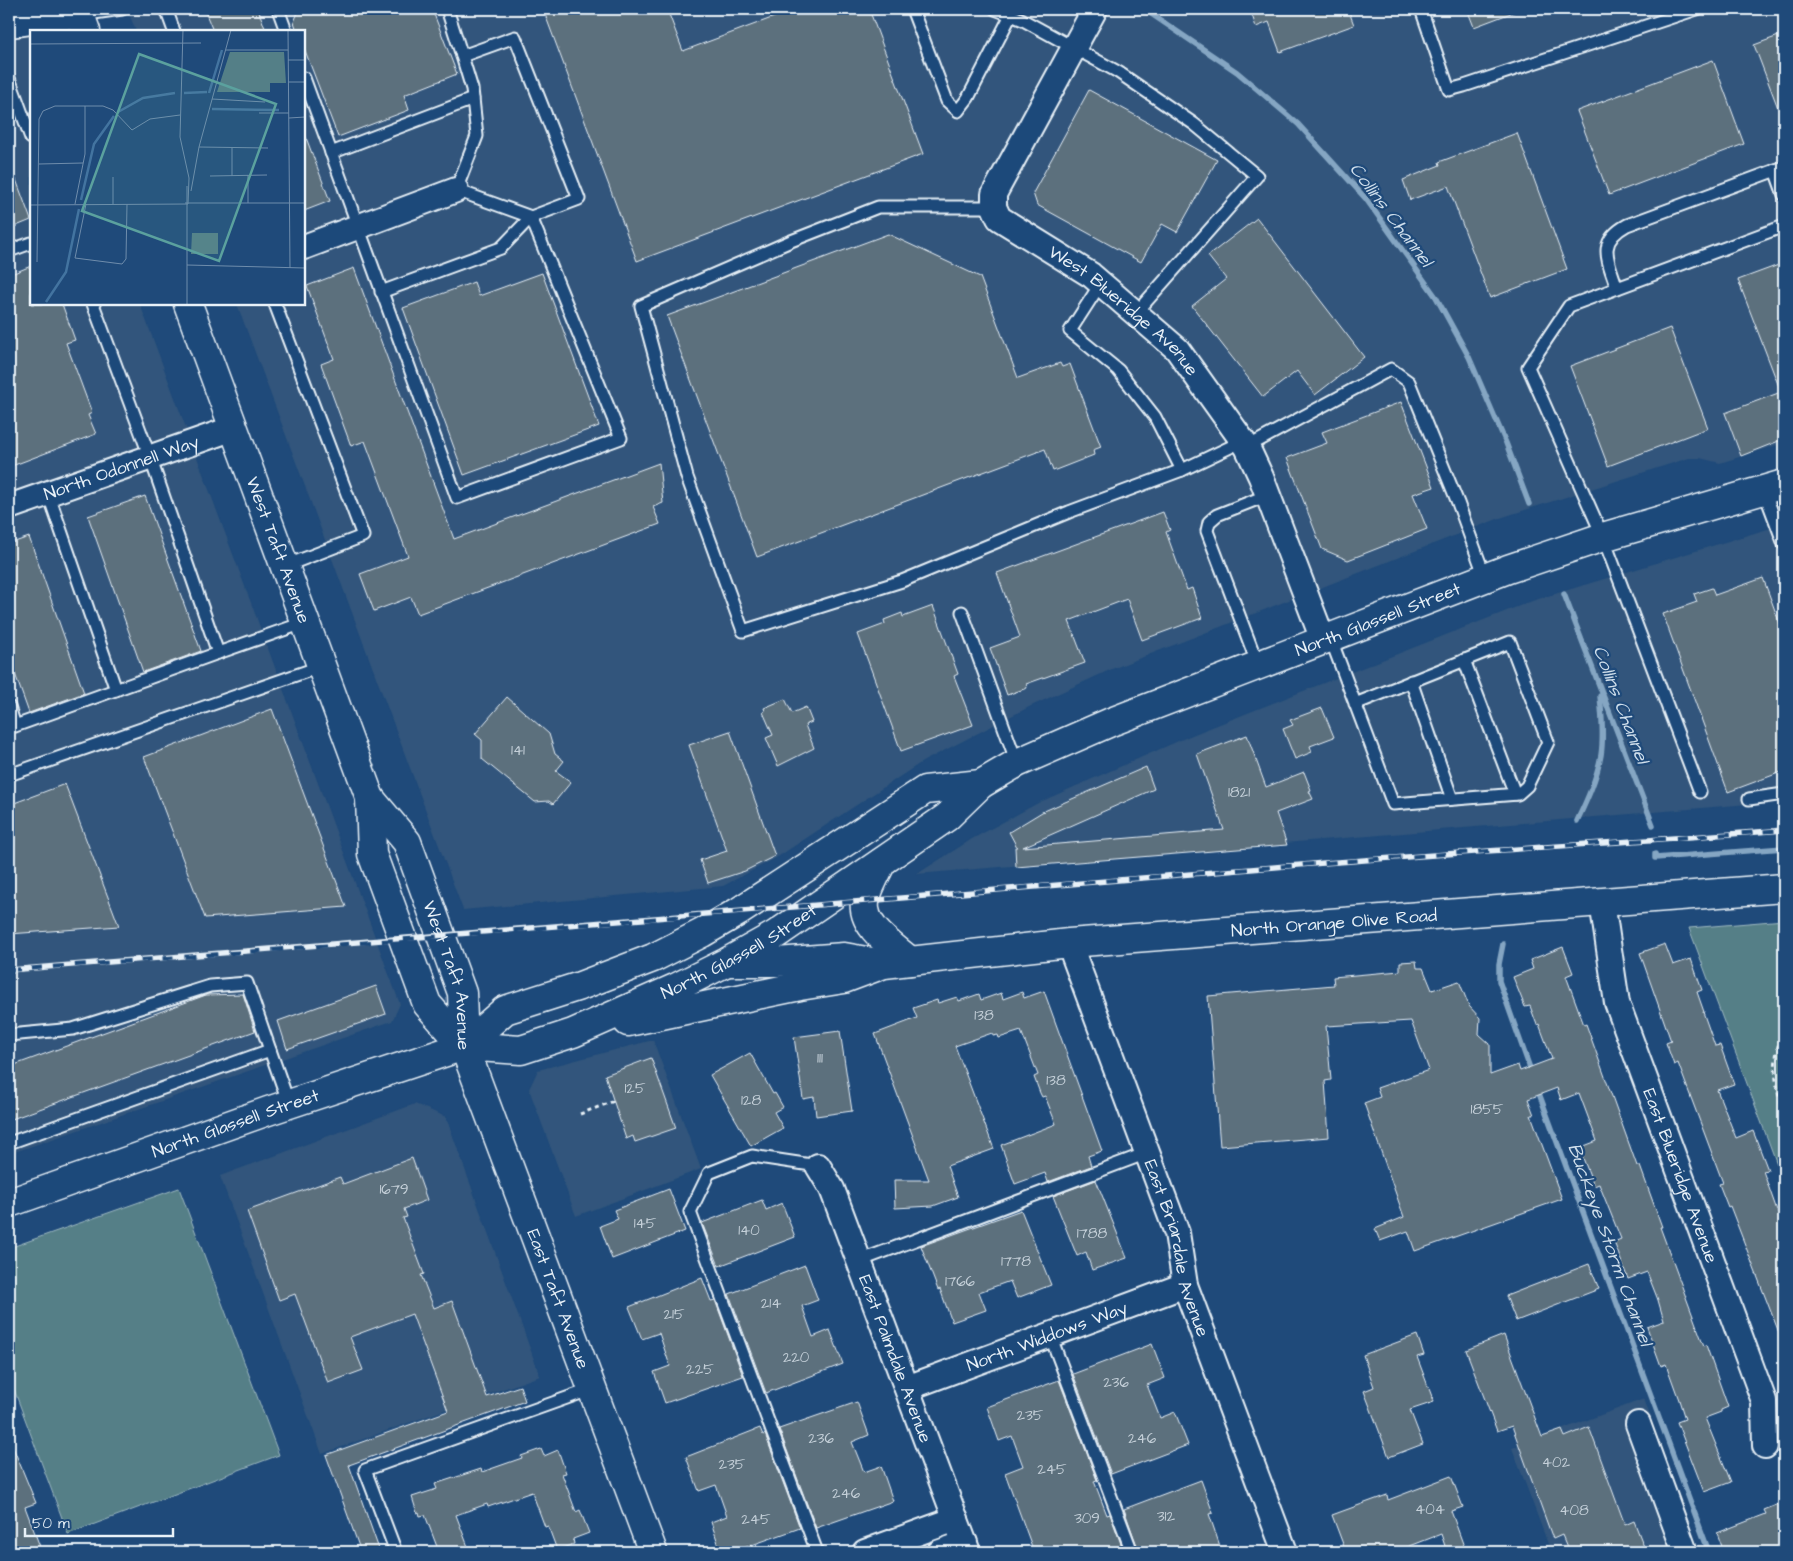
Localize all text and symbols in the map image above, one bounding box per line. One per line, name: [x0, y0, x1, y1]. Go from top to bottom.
inset map: [30, 30, 305, 305]
water label: Collins Channel: [1343, 157, 1441, 275]
street label: West Blueridge Avenue: [1044, 240, 1204, 381]
street label: North Odonnell Way: [40, 429, 203, 507]
street label: West Taft Avenue: [240, 473, 317, 627]
street label: North Glassell Street: [1292, 576, 1465, 663]
water label: Collins Channel: [1586, 642, 1657, 770]
house number: 141: [511, 740, 525, 761]
house number: 1821: [1228, 782, 1250, 803]
street label: West Taft Avenue: [416, 897, 476, 1051]
street label: North Glassell Street: [657, 898, 822, 1006]
street label: North Orange Olive Road: [1230, 903, 1438, 943]
house number: 138: [974, 1005, 994, 1026]
house number: 111: [817, 1048, 823, 1069]
house number: 138: [1046, 1070, 1066, 1091]
house number: 125: [624, 1078, 646, 1099]
street label: North Glassell Street: [148, 1083, 323, 1164]
street label: East Blueridge Avenue: [1637, 1085, 1724, 1267]
house number: 128: [741, 1090, 761, 1111]
house number: 1855: [1471, 1099, 1504, 1120]
water label: Buckeye Storm Channel: [1560, 1139, 1660, 1352]
street label: East Briardale Avenue: [1138, 1156, 1215, 1341]
house number: 1679: [379, 1179, 409, 1200]
house number: 145: [634, 1213, 657, 1234]
house number: 140: [738, 1220, 760, 1241]
house number: 1788: [1077, 1223, 1108, 1244]
street label: East Taft Avenue: [520, 1225, 596, 1373]
house number: 1778: [1001, 1251, 1031, 1272]
street label: East Palmdale Avenue: [852, 1271, 938, 1447]
house number: 1766: [945, 1271, 976, 1292]
house number: 214: [761, 1293, 781, 1314]
street label: North Widdows Way: [963, 1295, 1131, 1378]
house number: 215: [663, 1304, 685, 1325]
house number: 220: [783, 1347, 810, 1368]
house number: 225: [686, 1359, 714, 1380]
house number: 236: [1103, 1372, 1129, 1393]
house number: 235: [1017, 1405, 1044, 1426]
house number: 236: [808, 1428, 834, 1449]
house number: 246: [1128, 1428, 1157, 1449]
house number: 402: [1542, 1452, 1571, 1473]
house number: 235: [719, 1454, 746, 1475]
house number: 245: [1037, 1459, 1067, 1480]
house number: 246: [832, 1483, 861, 1504]
house number: 404: [1415, 1499, 1445, 1520]
house number: 408: [1559, 1500, 1589, 1521]
scale bar: [25, 1506, 172, 1538]
house number: 312: [1157, 1506, 1175, 1527]
house number: 309: [1074, 1508, 1100, 1529]
house number: 245: [741, 1509, 771, 1530]
text: 50 m: [32, 1513, 70, 1534]

